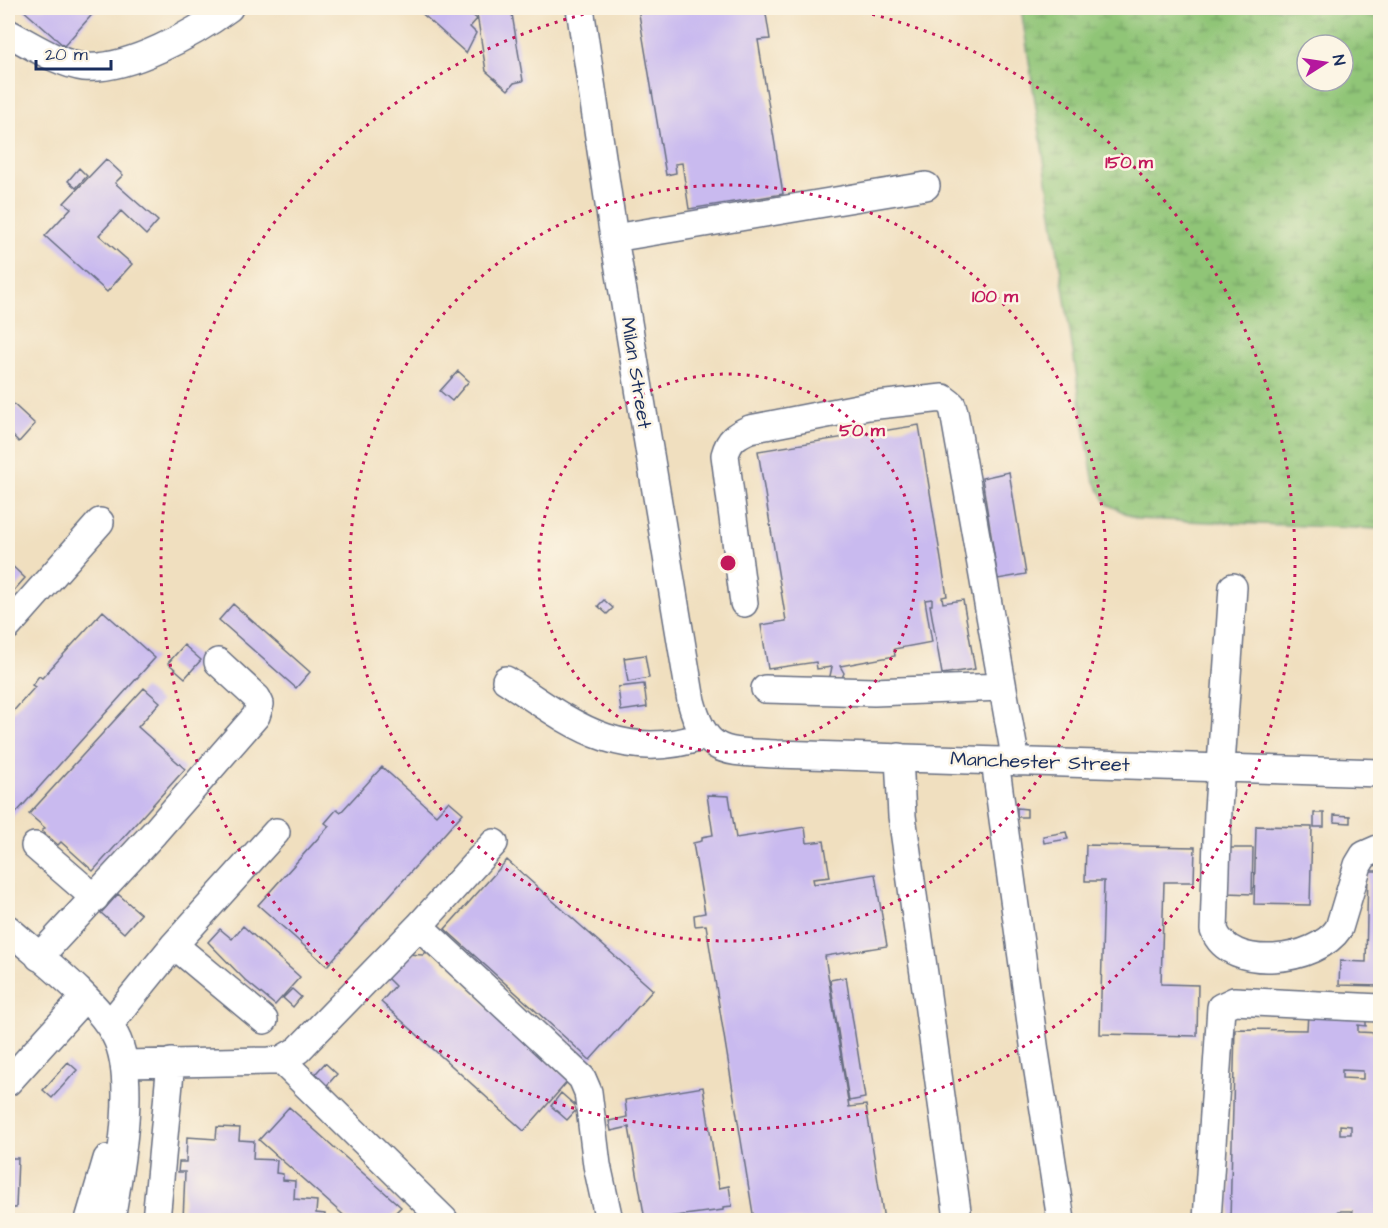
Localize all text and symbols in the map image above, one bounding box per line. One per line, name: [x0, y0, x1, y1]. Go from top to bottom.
scale bar: [36, 33, 111, 71]
north arrow: [1295, 33, 1355, 93]
text: 20 m: [45, 42, 88, 67]
text: N: [1327, 53, 1350, 67]
text: 150 m: [1105, 150, 1154, 175]
text: 100 m: [972, 284, 1019, 309]
street label: Milan Street: [613, 315, 659, 431]
text: 50 m: [839, 418, 886, 443]
centre of rings: [718, 553, 738, 573]
street label: Manchester Street: [950, 745, 1130, 779]

